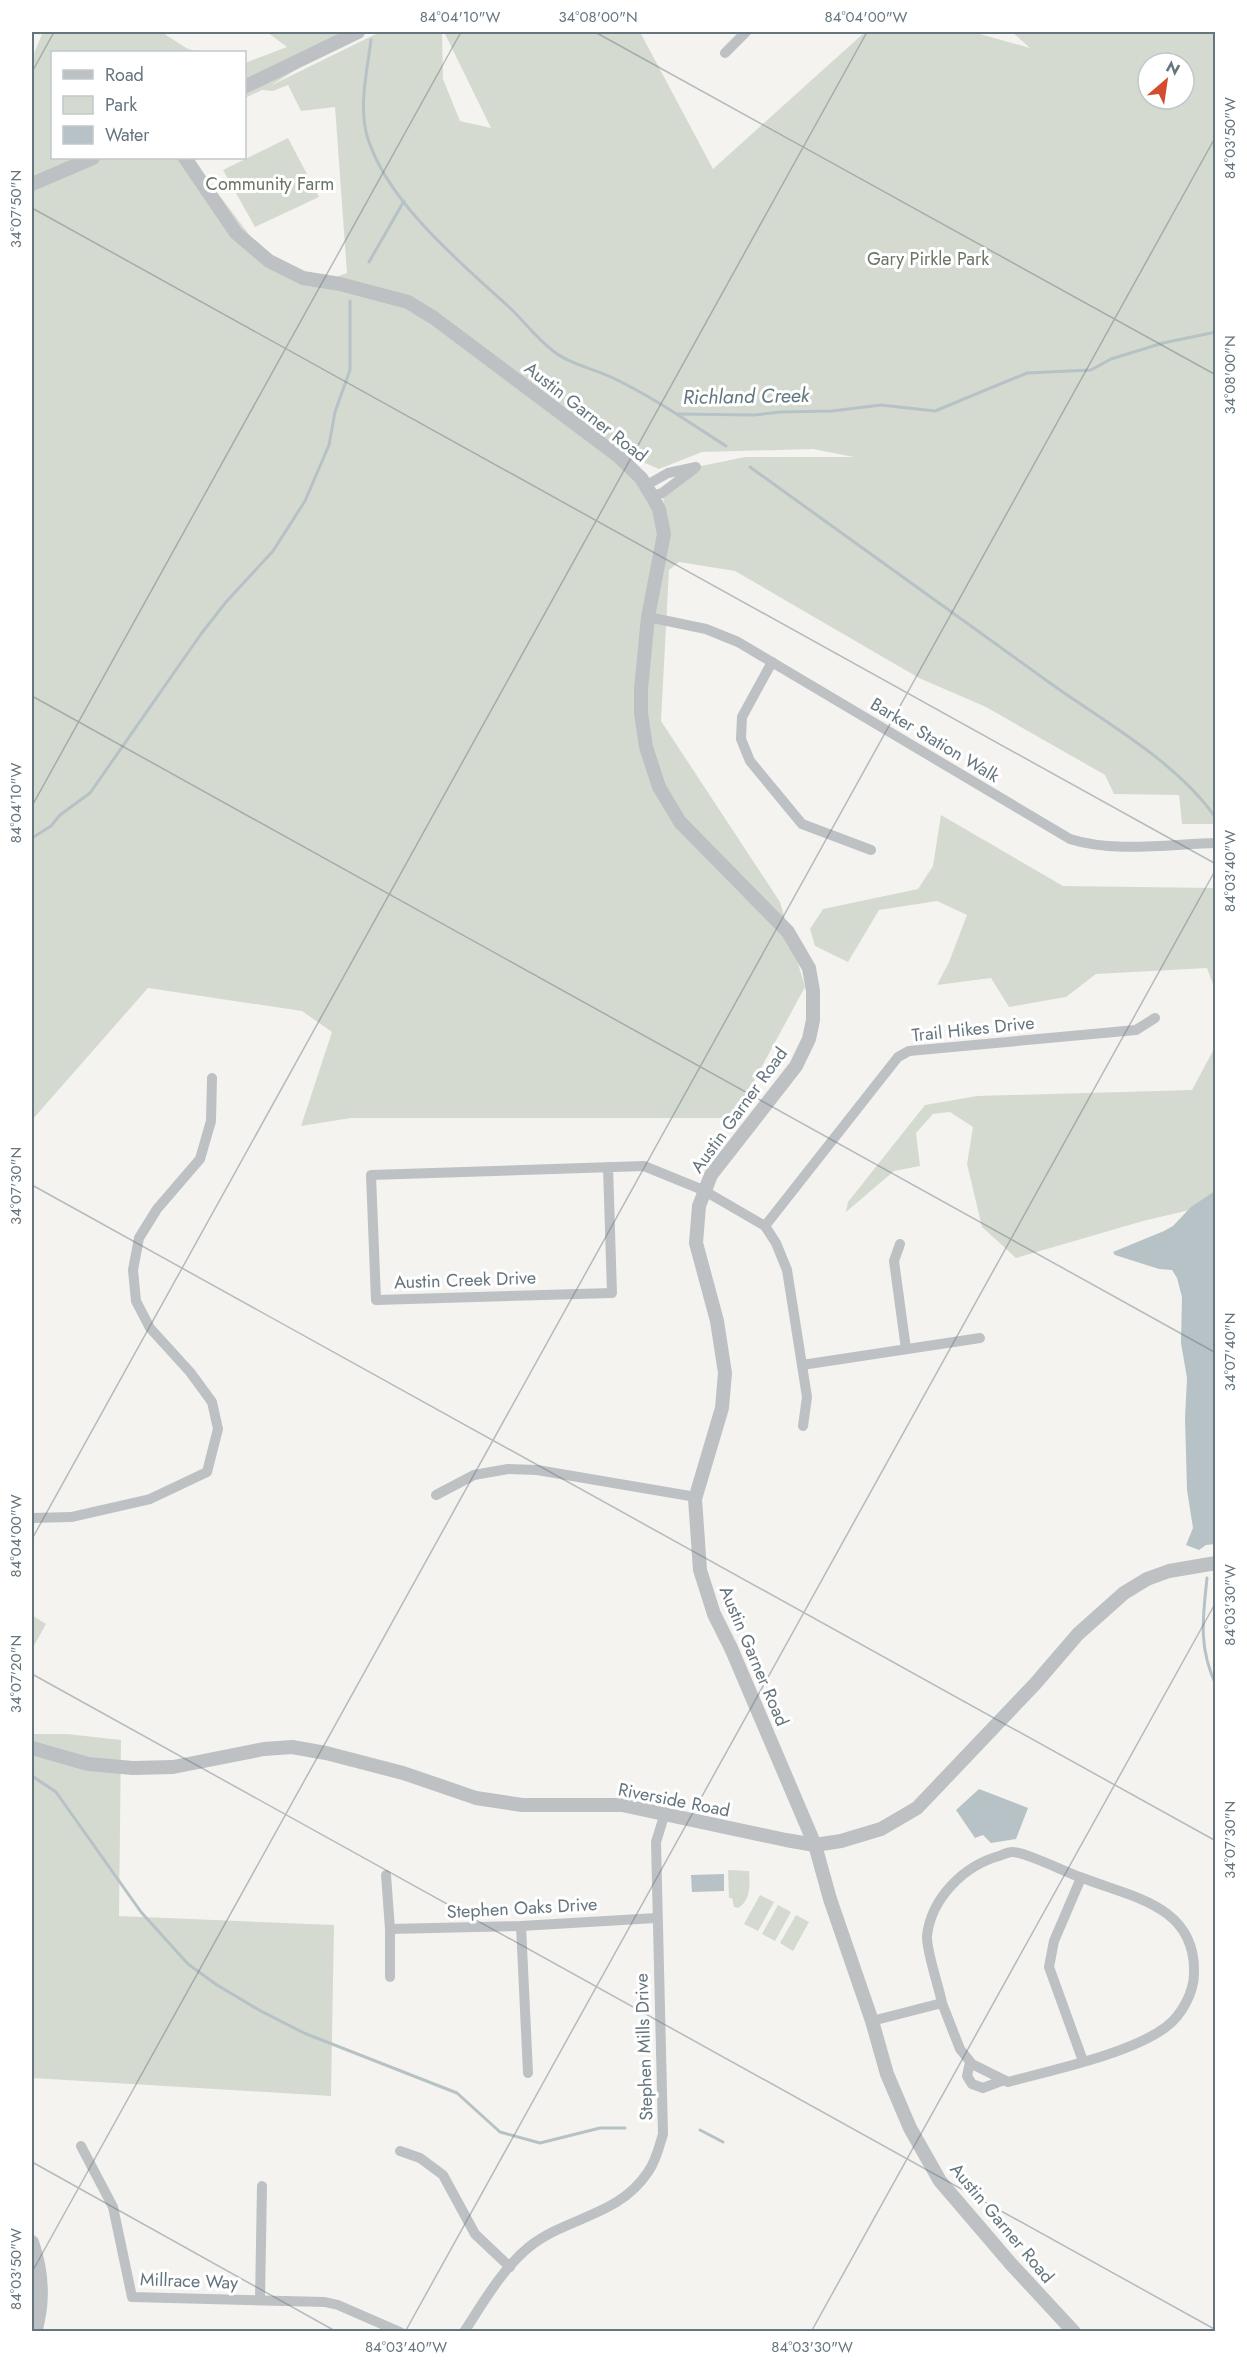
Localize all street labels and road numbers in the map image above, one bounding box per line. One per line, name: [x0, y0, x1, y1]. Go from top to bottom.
street label: Austin Garner Road: [519, 356, 653, 468]
street label: Barker Station Walk: [865, 691, 1005, 789]
street label: Trail Hikes Drive: [910, 1010, 1036, 1048]
street label: Austin Garner Road: [684, 1042, 794, 1178]
street label: Austin Creek Drive: [393, 1265, 537, 1295]
street label: Austin Garner Road: [713, 1582, 795, 1730]
street label: Riverside Road: [616, 1776, 732, 1824]
street label: Stephen Oaks Drive: [446, 1891, 598, 1925]
street label: Stephen Mills Drive: [628, 1973, 660, 2121]
street label: Austin Garner Road: [944, 2157, 1060, 2289]
street label: Millrace Way: [139, 2266, 239, 2296]

